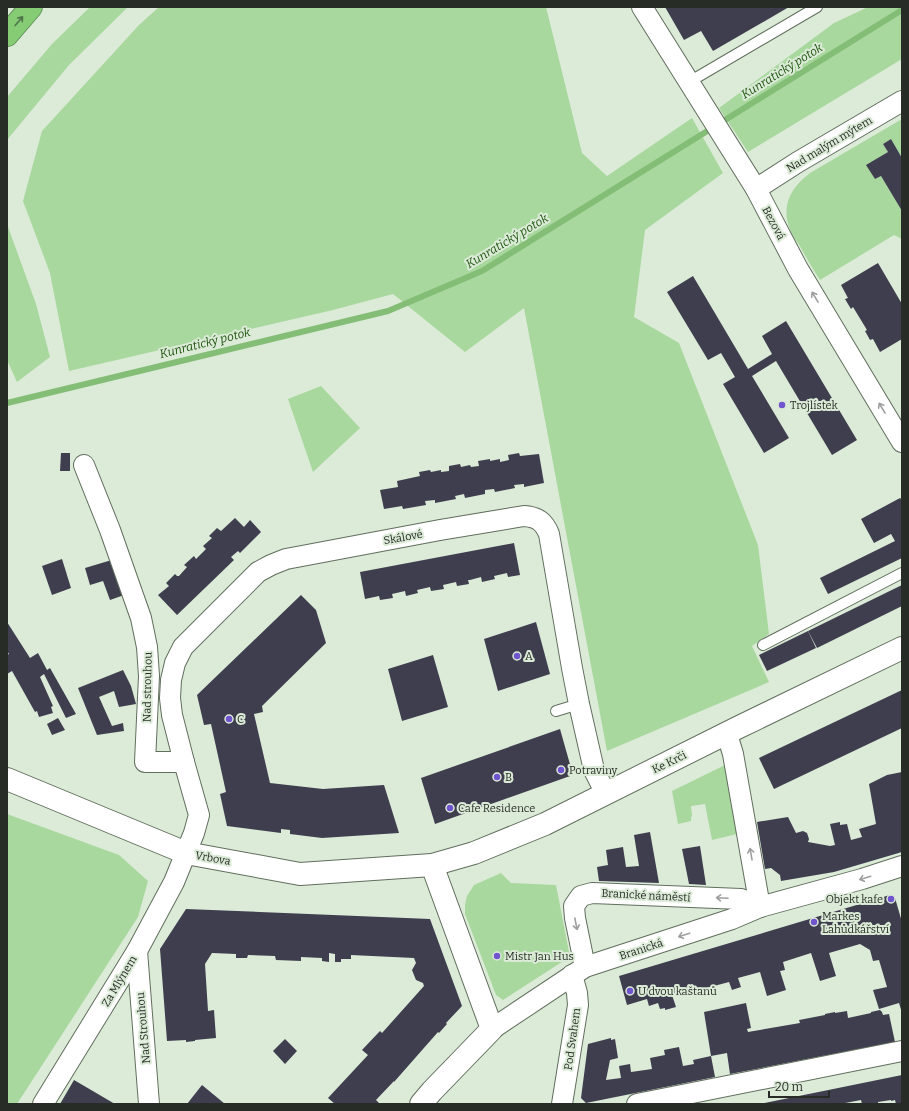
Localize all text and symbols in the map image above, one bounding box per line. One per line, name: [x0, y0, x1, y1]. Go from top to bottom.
one-way arrow: [15, 16, 24, 26]
water label: Kunratický potok: [739, 40, 826, 102]
street label: Nad malým mýtem: [784, 113, 875, 175]
street label: Bezová: [759, 204, 788, 242]
water label: Kunratický potok: [463, 211, 551, 271]
one-way arrow: [810, 291, 818, 303]
water label: Kunratický potok: [158, 325, 252, 361]
place label: Trojlístek: [790, 399, 839, 412]
marker: Trojlístek: [777, 400, 787, 410]
one-way arrow: [877, 402, 885, 414]
street label: Skálové: [383, 528, 424, 547]
place label: A: [525, 650, 533, 663]
marker: A: [512, 651, 522, 661]
street label: Nad strouhou: [140, 652, 155, 722]
place label: C: [237, 713, 244, 726]
marker: C: [224, 714, 234, 724]
street label: Ke Krči: [650, 748, 689, 776]
place label: Potraviny: [569, 764, 618, 777]
marker: Potraviny: [556, 765, 566, 775]
place label: B: [505, 771, 512, 784]
marker: B: [492, 772, 502, 782]
place label: Cafe Residence: [458, 802, 535, 815]
marker: Cafe Residence: [445, 803, 455, 813]
one-way arrow: [746, 848, 754, 861]
street label: Vrbova: [194, 849, 232, 868]
one-way arrow: [858, 875, 871, 882]
street label: Branické náměstí: [601, 887, 692, 904]
place label: Objekt kafe: [826, 893, 883, 906]
marker: Objekt kafe: [886, 894, 896, 904]
one-way arrow: [716, 895, 729, 902]
place label: Markes Lahůdkářství: [822, 910, 890, 936]
one-way arrow: [573, 917, 581, 930]
marker: Markes Lahůdkářství: [809, 917, 819, 927]
one-way arrow: [678, 932, 691, 939]
street label: Branická: [618, 936, 665, 963]
place label: Mistr Jan Hus: [505, 950, 574, 963]
marker: Mistr Jan Hus: [492, 951, 502, 961]
street label: Za Mlýnem: [99, 953, 140, 1009]
place label: U dvou kaštanů: [638, 985, 717, 998]
marker: U dvou kaštanů: [625, 986, 635, 996]
street label: Nad Strouhou: [134, 992, 153, 1064]
street label: Pod Svahem: [562, 1007, 583, 1071]
scale bar: [769, 1073, 829, 1099]
text: 20 m: [775, 1080, 804, 1094]

